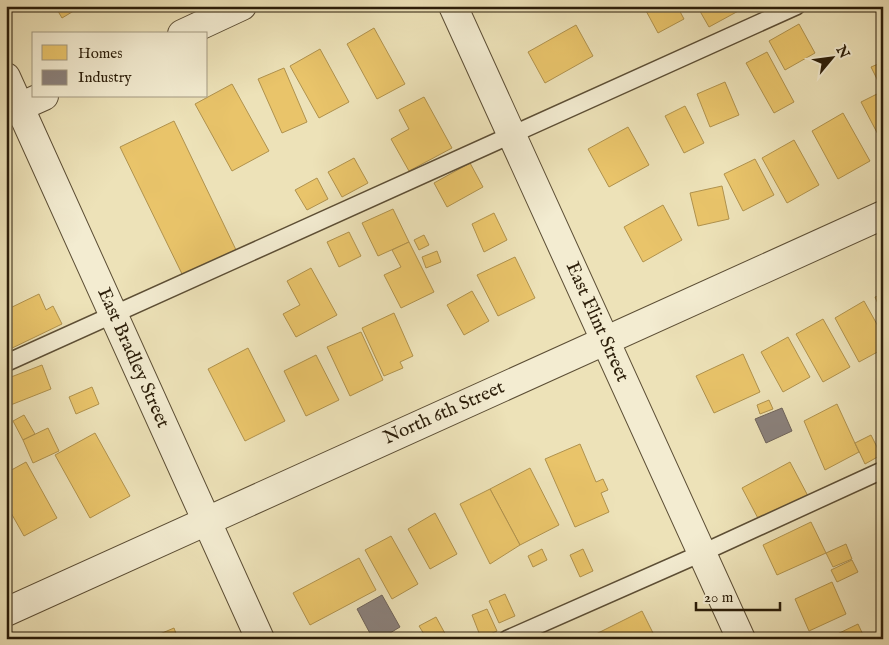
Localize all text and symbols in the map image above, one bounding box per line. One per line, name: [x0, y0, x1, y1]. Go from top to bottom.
legend: [32, 32, 208, 98]
north arrow: [806, 32, 856, 82]
text: N: [831, 42, 853, 62]
text: Homes: [78, 44, 122, 63]
text: Industry: [78, 68, 132, 87]
street label: East Flint Street: [560, 258, 634, 386]
street label: East Bradley Street: [91, 284, 175, 432]
street label: North 6th Street: [380, 375, 509, 450]
scale bar: [696, 580, 780, 612]
text: 20 m: [704, 588, 734, 607]

